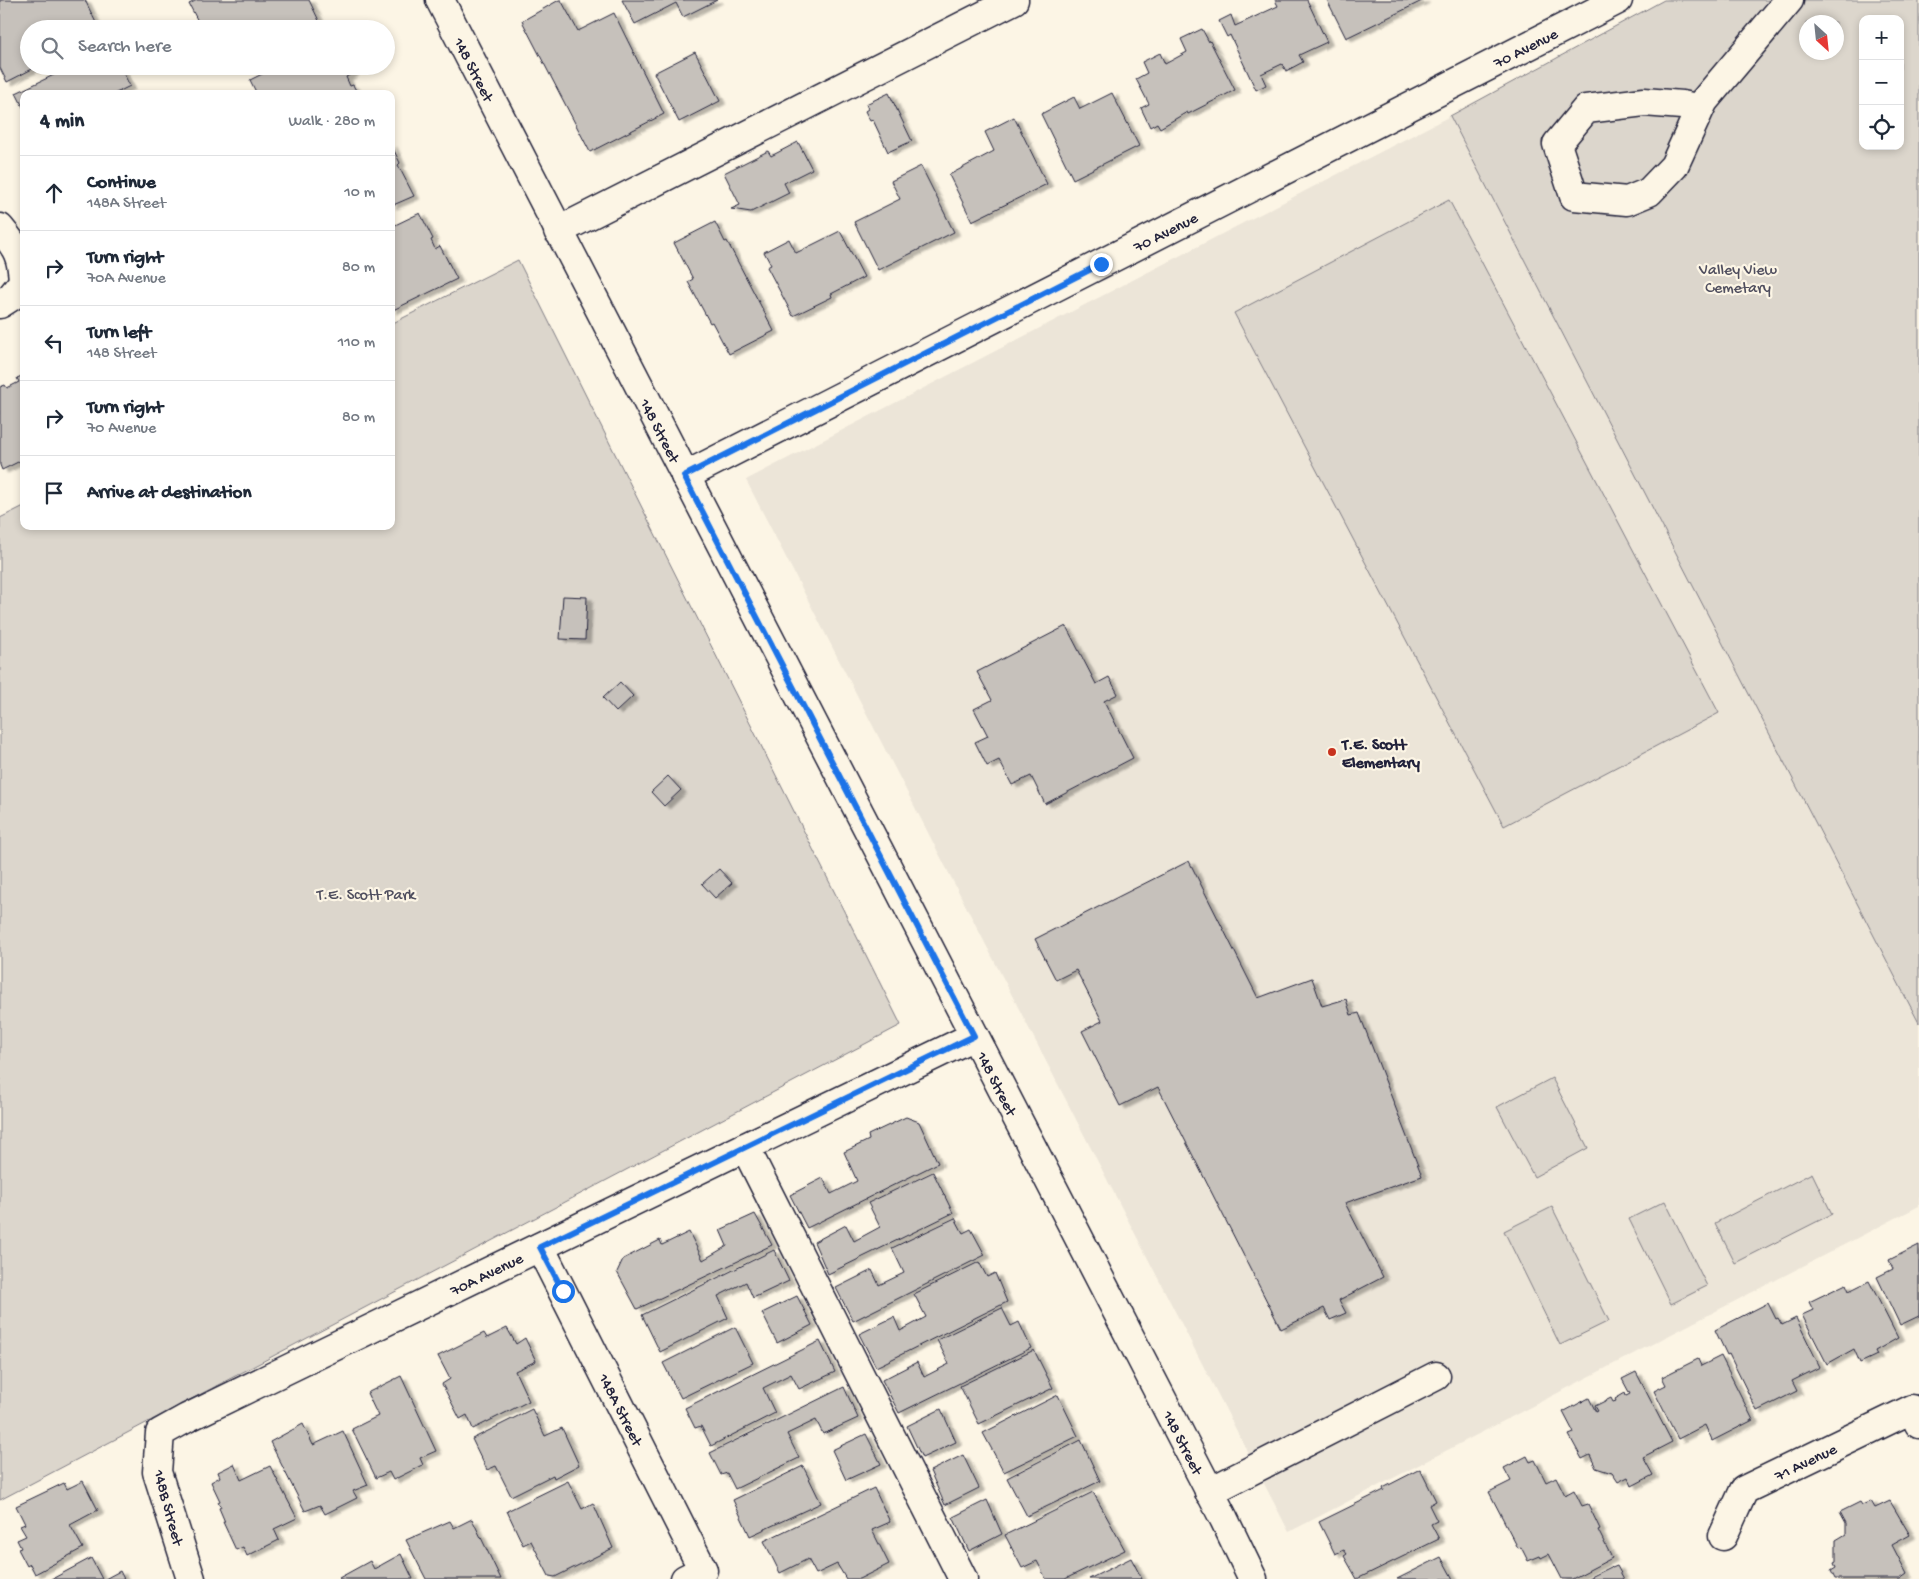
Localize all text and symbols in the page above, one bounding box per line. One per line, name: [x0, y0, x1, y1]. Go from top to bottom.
north arrow: [1799, 15, 1844, 60]
map controls: [1859, 15, 1904, 150]
button: +: [1859, 15, 1904, 60]
search box: [20, 20, 395, 75]
street label: 70 Avenue: [1491, 26, 1562, 75]
icon: search: [38, 34, 66, 62]
street label: 148 Street: [447, 35, 497, 107]
text: Search here: [78, 36, 172, 59]
button: −: [1859, 60, 1904, 105]
button: locate: [1859, 105, 1904, 150]
text: 4 min: [40, 110, 84, 135]
text: Walk · 280 m: [288, 113, 375, 132]
text: Continue: [87, 172, 156, 195]
icon: ahead: [40, 179, 68, 207]
text: 10 m: [344, 184, 375, 203]
text: 148A Street: [87, 195, 166, 214]
street label: 70 Avenue: [1131, 210, 1202, 259]
text: Turn right: [87, 247, 163, 270]
route end: [1090, 253, 1113, 276]
icon: right: [40, 254, 68, 282]
text: 80 m: [342, 259, 375, 278]
park label: Valley View Cemetary: [1698, 262, 1777, 299]
text: 70A Avenue: [87, 270, 166, 289]
text: Turn left: [87, 322, 151, 345]
icon: left: [40, 329, 68, 357]
text: 110 m: [338, 334, 375, 353]
text: 148 Street: [87, 345, 156, 364]
street label: 148 Street: [633, 396, 683, 468]
text: Turn right: [87, 397, 163, 420]
icon: right: [40, 404, 68, 432]
text: 80 m: [342, 409, 375, 428]
text: 70 Avenue: [87, 420, 156, 439]
icon: arrive: [40, 479, 68, 507]
text: Arrive at destination: [87, 482, 251, 505]
place label: T.E. Scott Elementary: [1340, 737, 1420, 774]
marker: T.E. Scott Elementary: [1326, 746, 1338, 758]
park label: T.E. Scott Park: [316, 887, 417, 906]
street label: 148 Street: [970, 1049, 1020, 1121]
street label: 70A Avenue: [447, 1250, 528, 1302]
route start: [552, 1280, 575, 1303]
street label: 148A Street: [592, 1370, 646, 1451]
street label: 148 Street: [1156, 1408, 1206, 1480]
street label: 71 Avenue: [1772, 1441, 1841, 1488]
street label: 148B Street: [147, 1467, 186, 1549]

